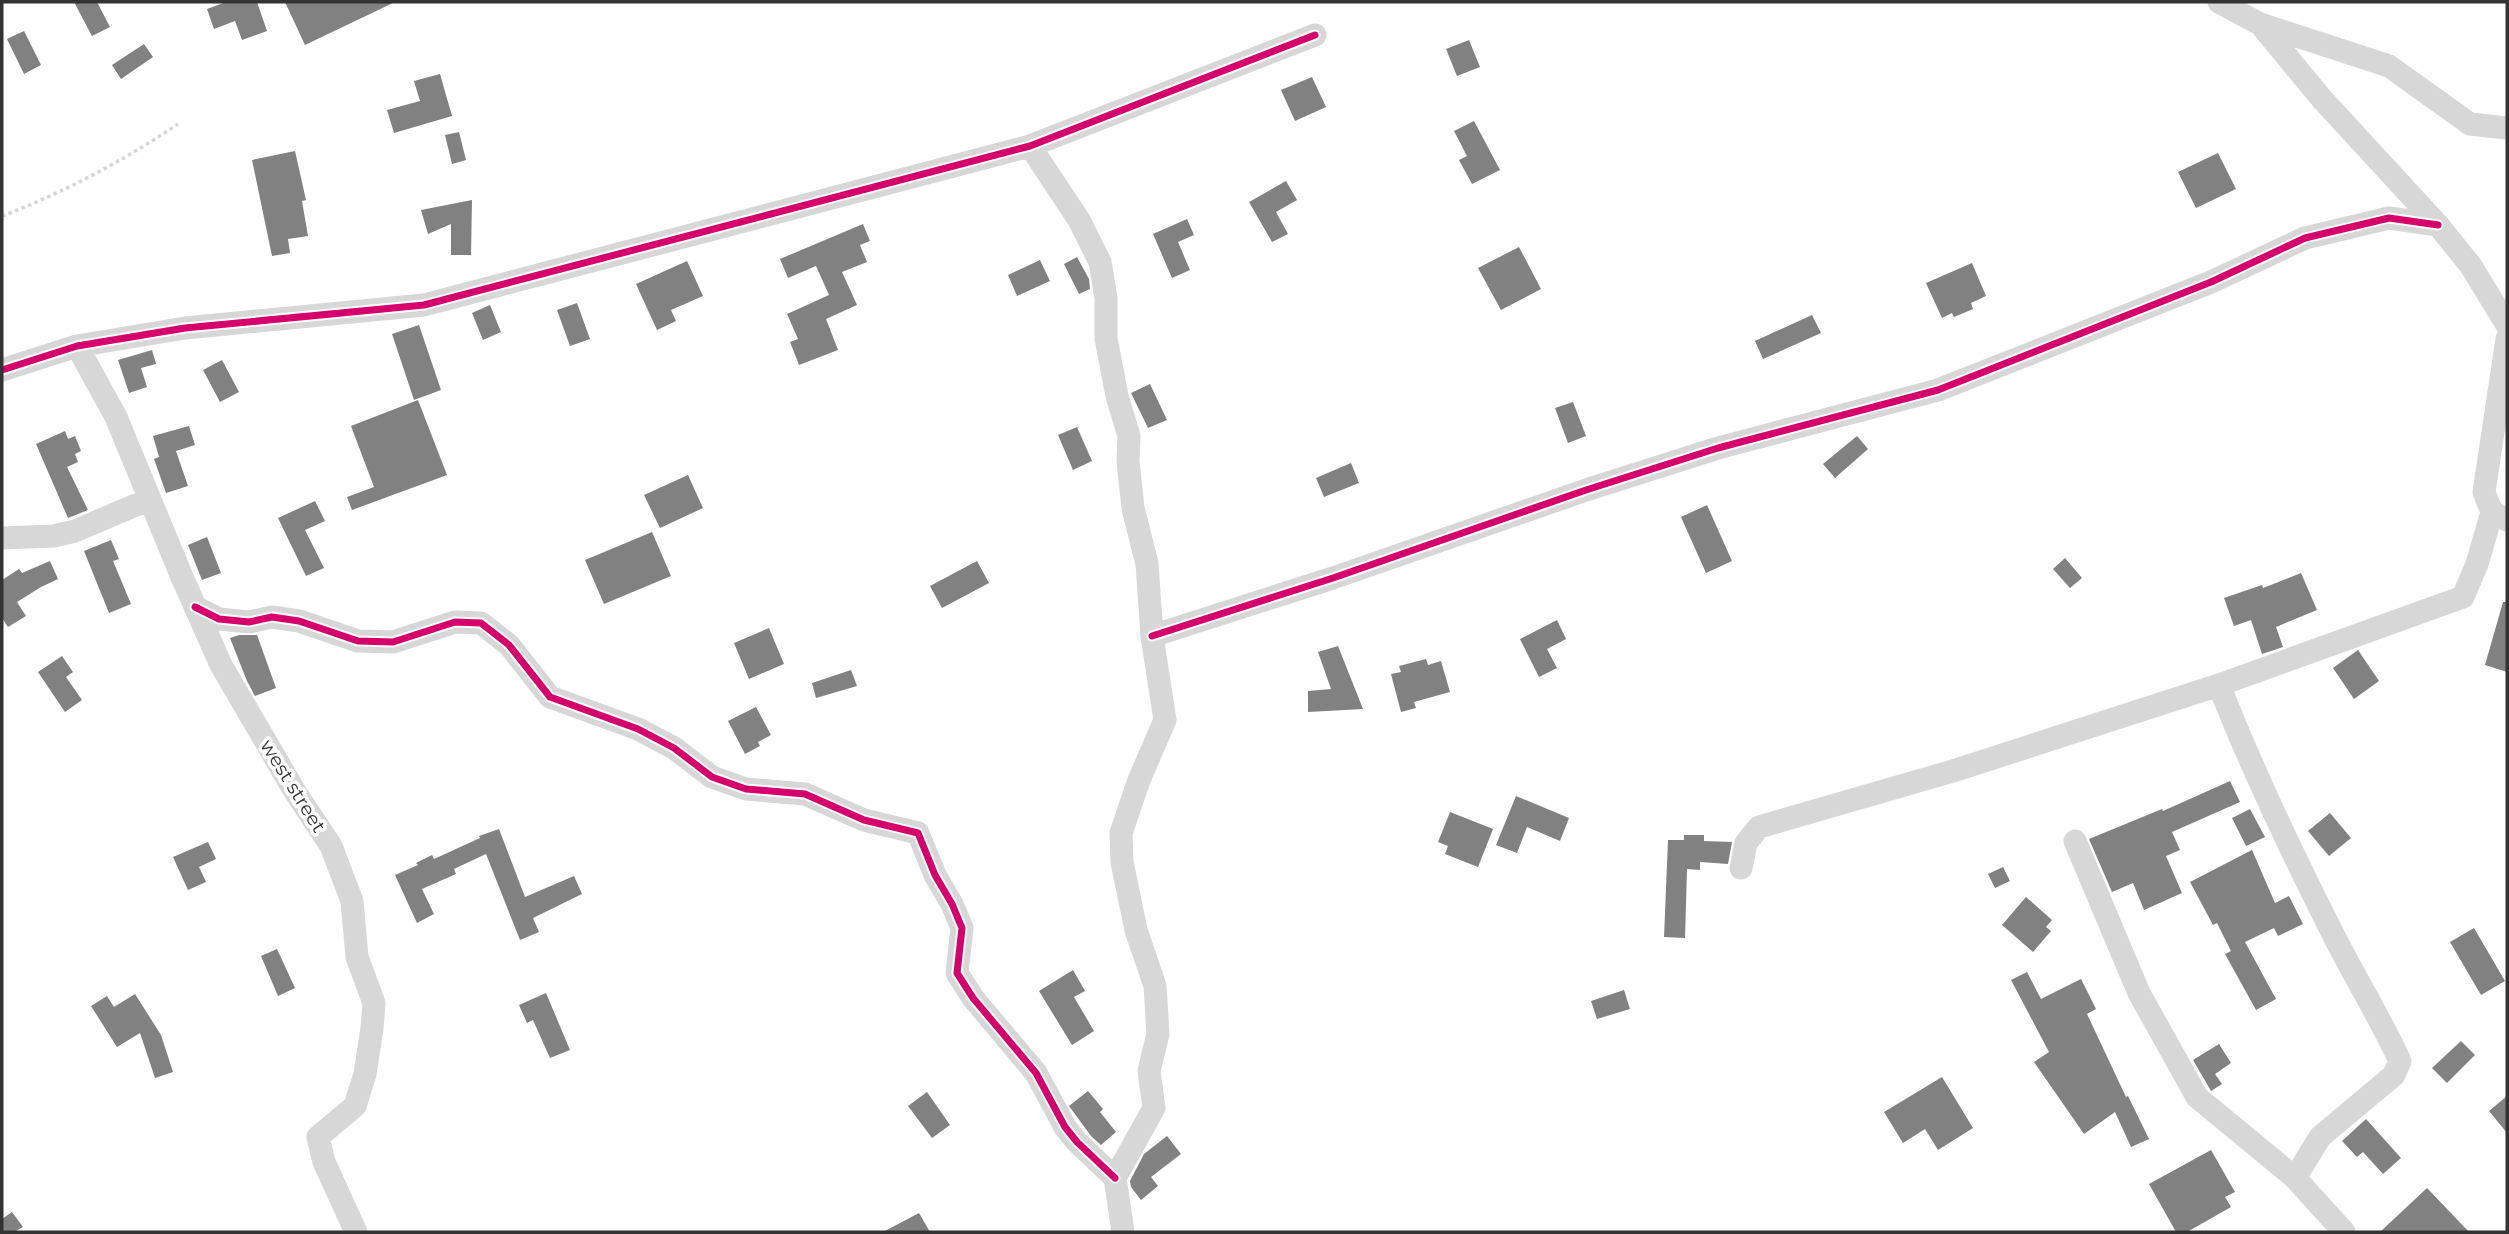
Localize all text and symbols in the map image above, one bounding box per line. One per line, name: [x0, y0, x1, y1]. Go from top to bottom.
street label: west street: [255, 735, 331, 837]

